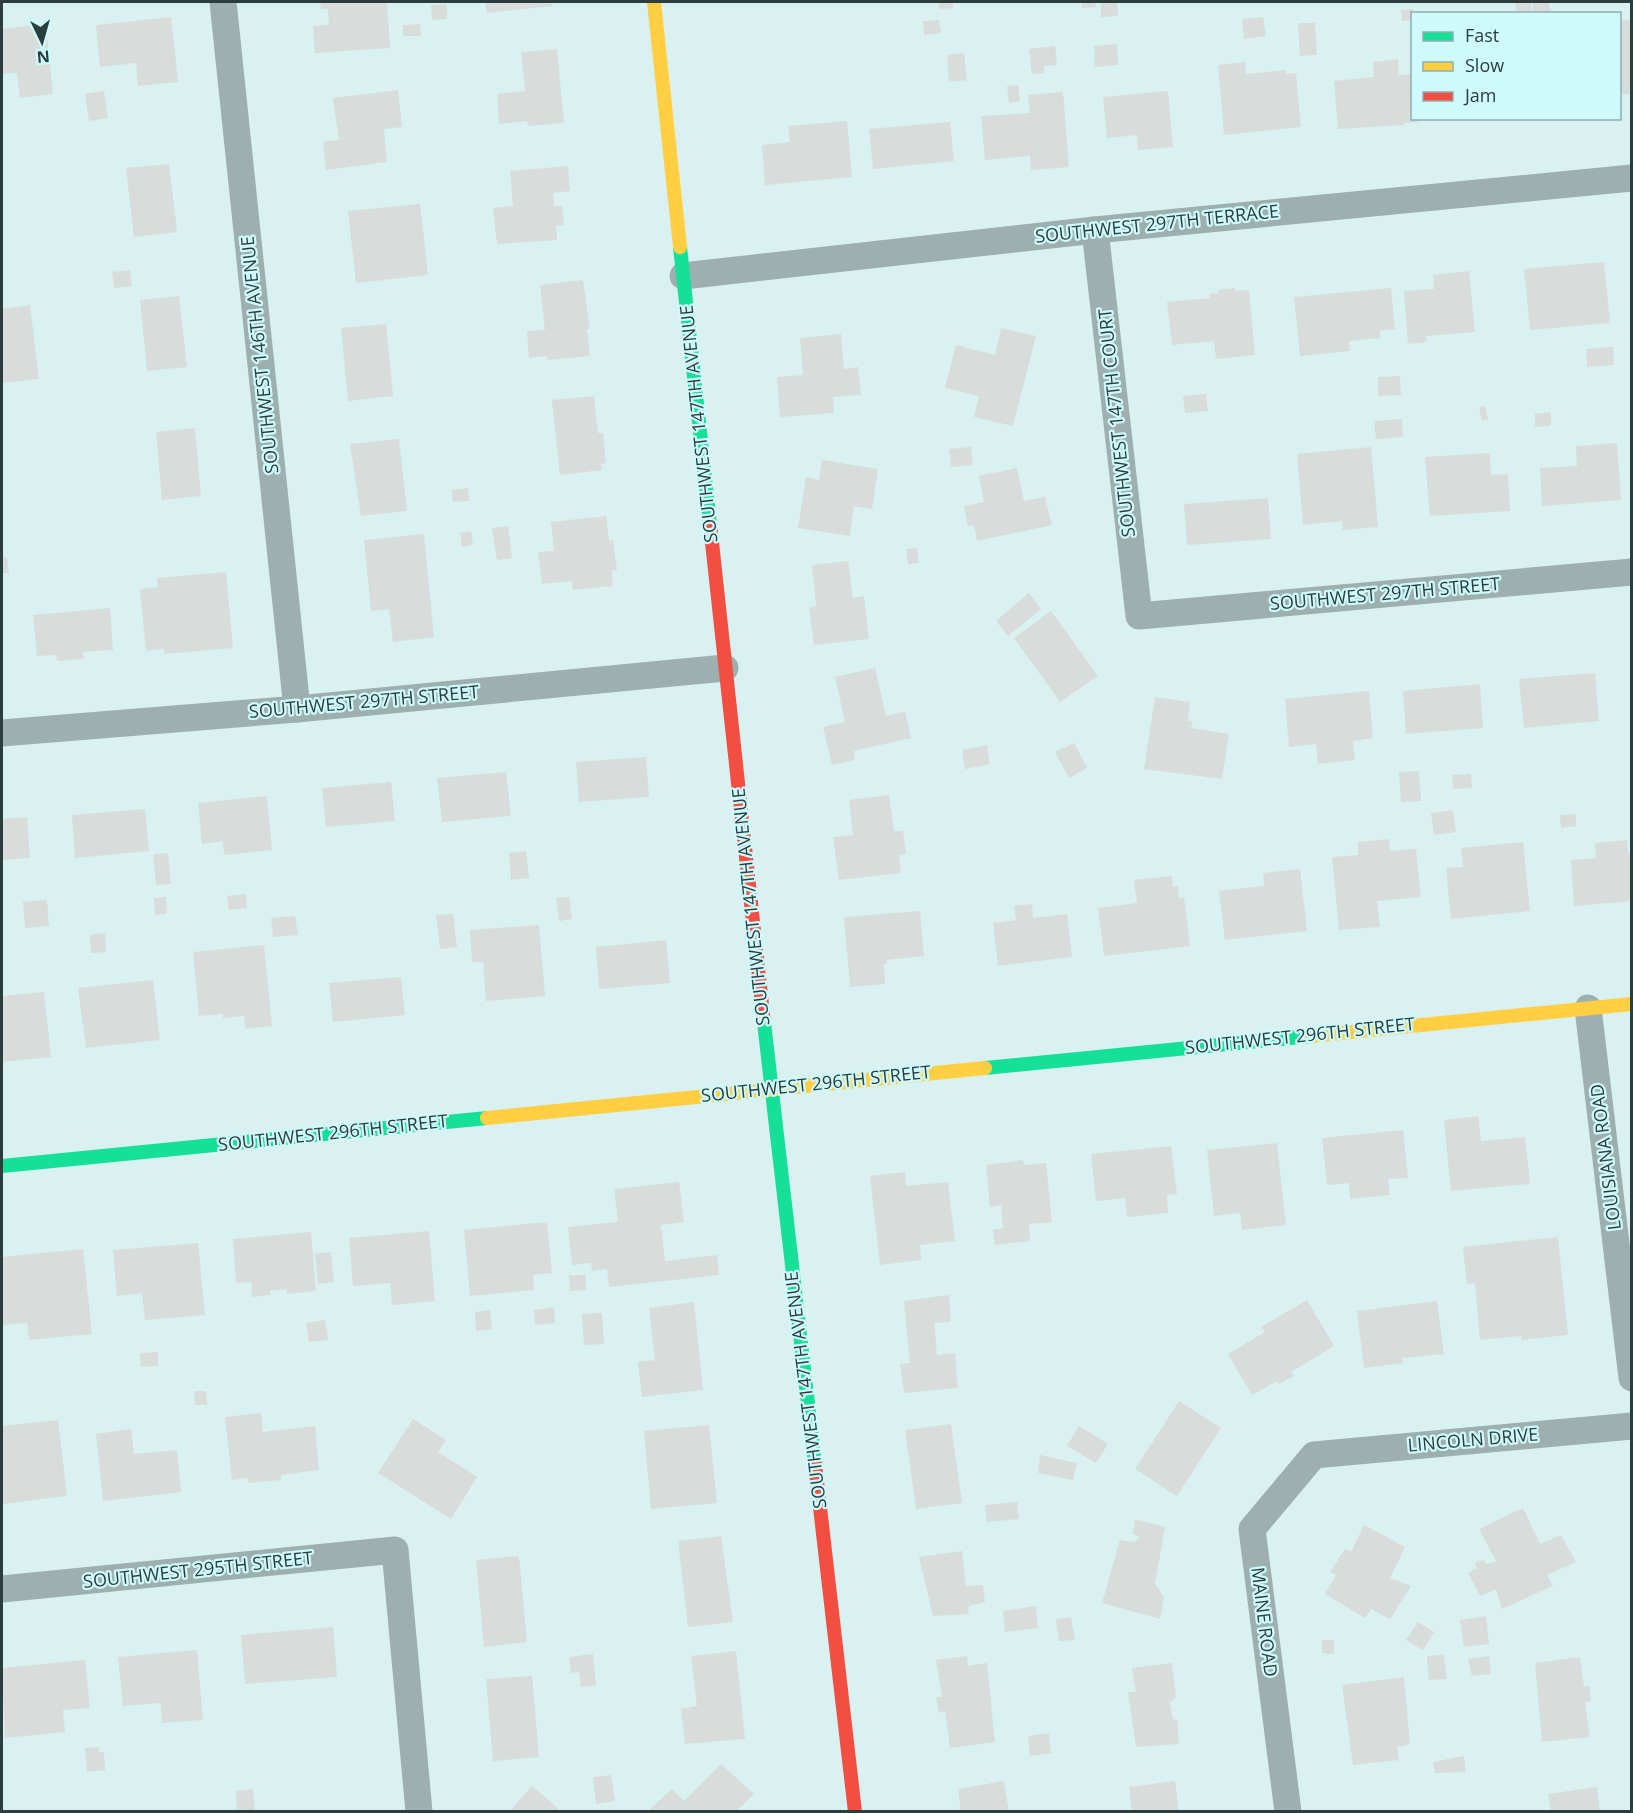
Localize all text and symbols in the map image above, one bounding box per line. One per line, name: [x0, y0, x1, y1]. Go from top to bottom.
north arrow: [12, 12, 72, 72]
legend: [1411, 12, 1621, 120]
text: Fast: [1465, 23, 1499, 47]
text: N: [36, 45, 51, 68]
text: Slow: [1465, 53, 1504, 77]
text: Jam: [1463, 83, 1497, 107]
street label: SOUTHWEST 297TH TERRACE: [1034, 198, 1280, 248]
street label: SOUTHWEST 146TH AVENUE: [235, 235, 283, 475]
street label: SOUTHWEST 147TH AVENUE: [674, 304, 722, 544]
street label: SOUTHWEST 147TH COURT: [1092, 308, 1140, 538]
street label: SOUTHWEST 297TH STREET: [1269, 571, 1501, 615]
street label: SOUTHWEST 297TH STREET: [248, 679, 480, 723]
street label: SOUTHWEST 147TH AVENUE: [726, 787, 774, 1027]
street label: SOUTHWEST 296TH STREET: [1184, 1011, 1416, 1059]
street label: SOUTHWEST 296TH STREET: [700, 1059, 932, 1107]
street label: LOUISIANA ROAD: [1584, 1083, 1626, 1232]
street label: SOUTHWEST 296TH STREET: [217, 1108, 449, 1156]
street label: SOUTHWEST 147TH AVENUE: [779, 1270, 831, 1510]
street label: LINCOLN DRIVE: [1407, 1421, 1539, 1457]
street label: SOUTHWEST 295TH STREET: [82, 1545, 314, 1593]
street label: MAINE ROAD: [1246, 1566, 1284, 1678]

